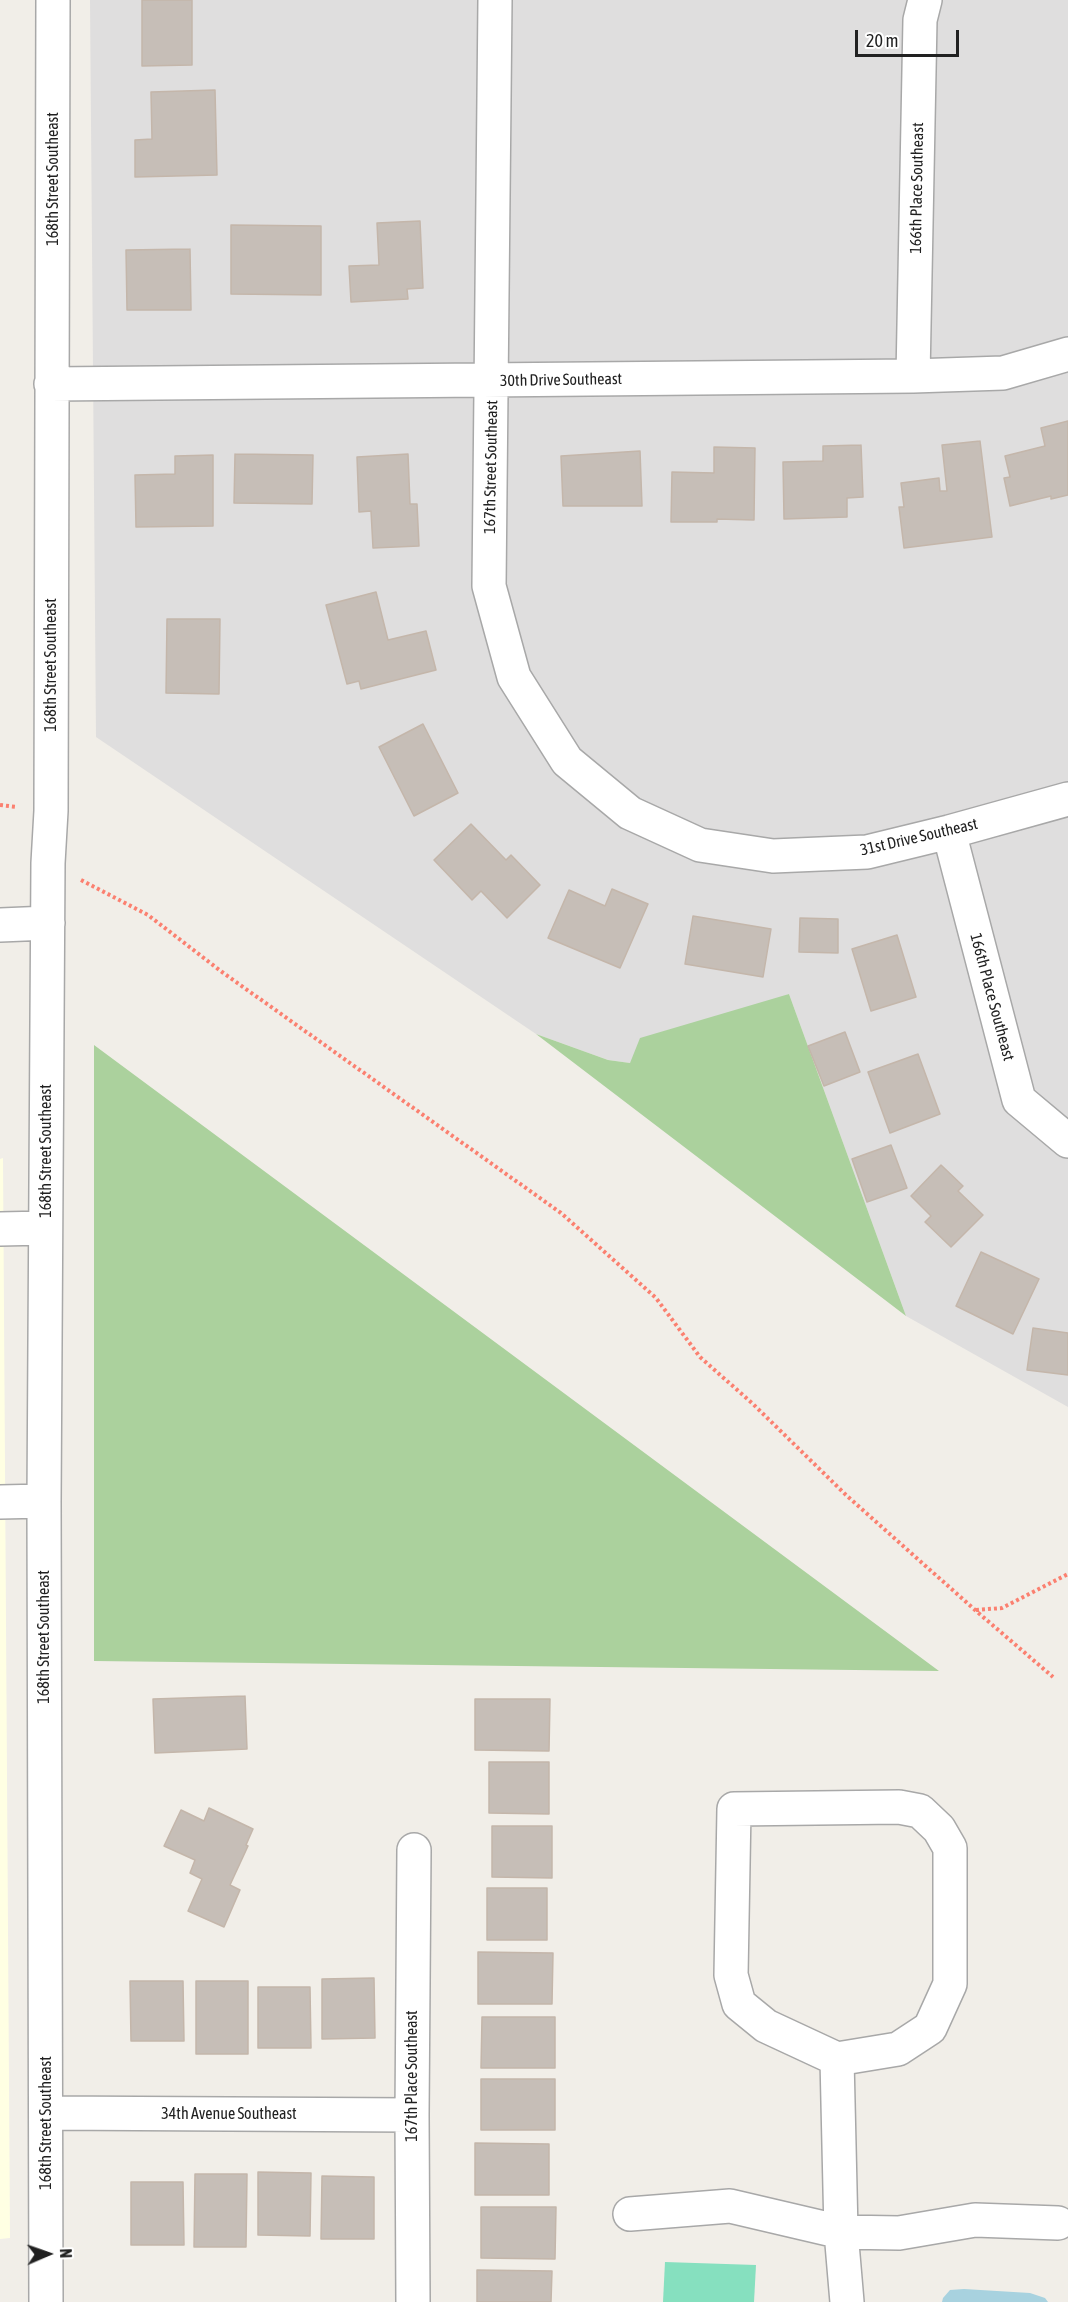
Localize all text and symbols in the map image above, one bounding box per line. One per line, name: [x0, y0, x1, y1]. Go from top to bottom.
scale bar: [858, 18, 962, 56]
text: 20 m: [866, 30, 898, 51]
street label: 168th Street Southeast: [43, 112, 63, 246]
street label: 166th Place Southeast: [906, 122, 928, 254]
street label: 30th Drive Southeast: [500, 369, 622, 391]
street label: 167th Street Southeast: [480, 400, 502, 534]
street label: 168th Street Southeast: [41, 598, 61, 732]
street label: 31st Drive Southeast: [858, 814, 980, 860]
street label: 166th Place Southeast: [966, 931, 1018, 1063]
street label: 168th Street Southeast: [36, 1084, 56, 1218]
street label: 168th Street Southeast: [34, 1570, 54, 1704]
street label: 167th Place Southeast: [402, 2010, 422, 2142]
street label: 168th Street Southeast: [36, 2056, 56, 2190]
street label: 34th Avenue Southeast: [161, 2104, 297, 2124]
north arrow: [18, 2224, 78, 2284]
text: N: [57, 2248, 75, 2258]

